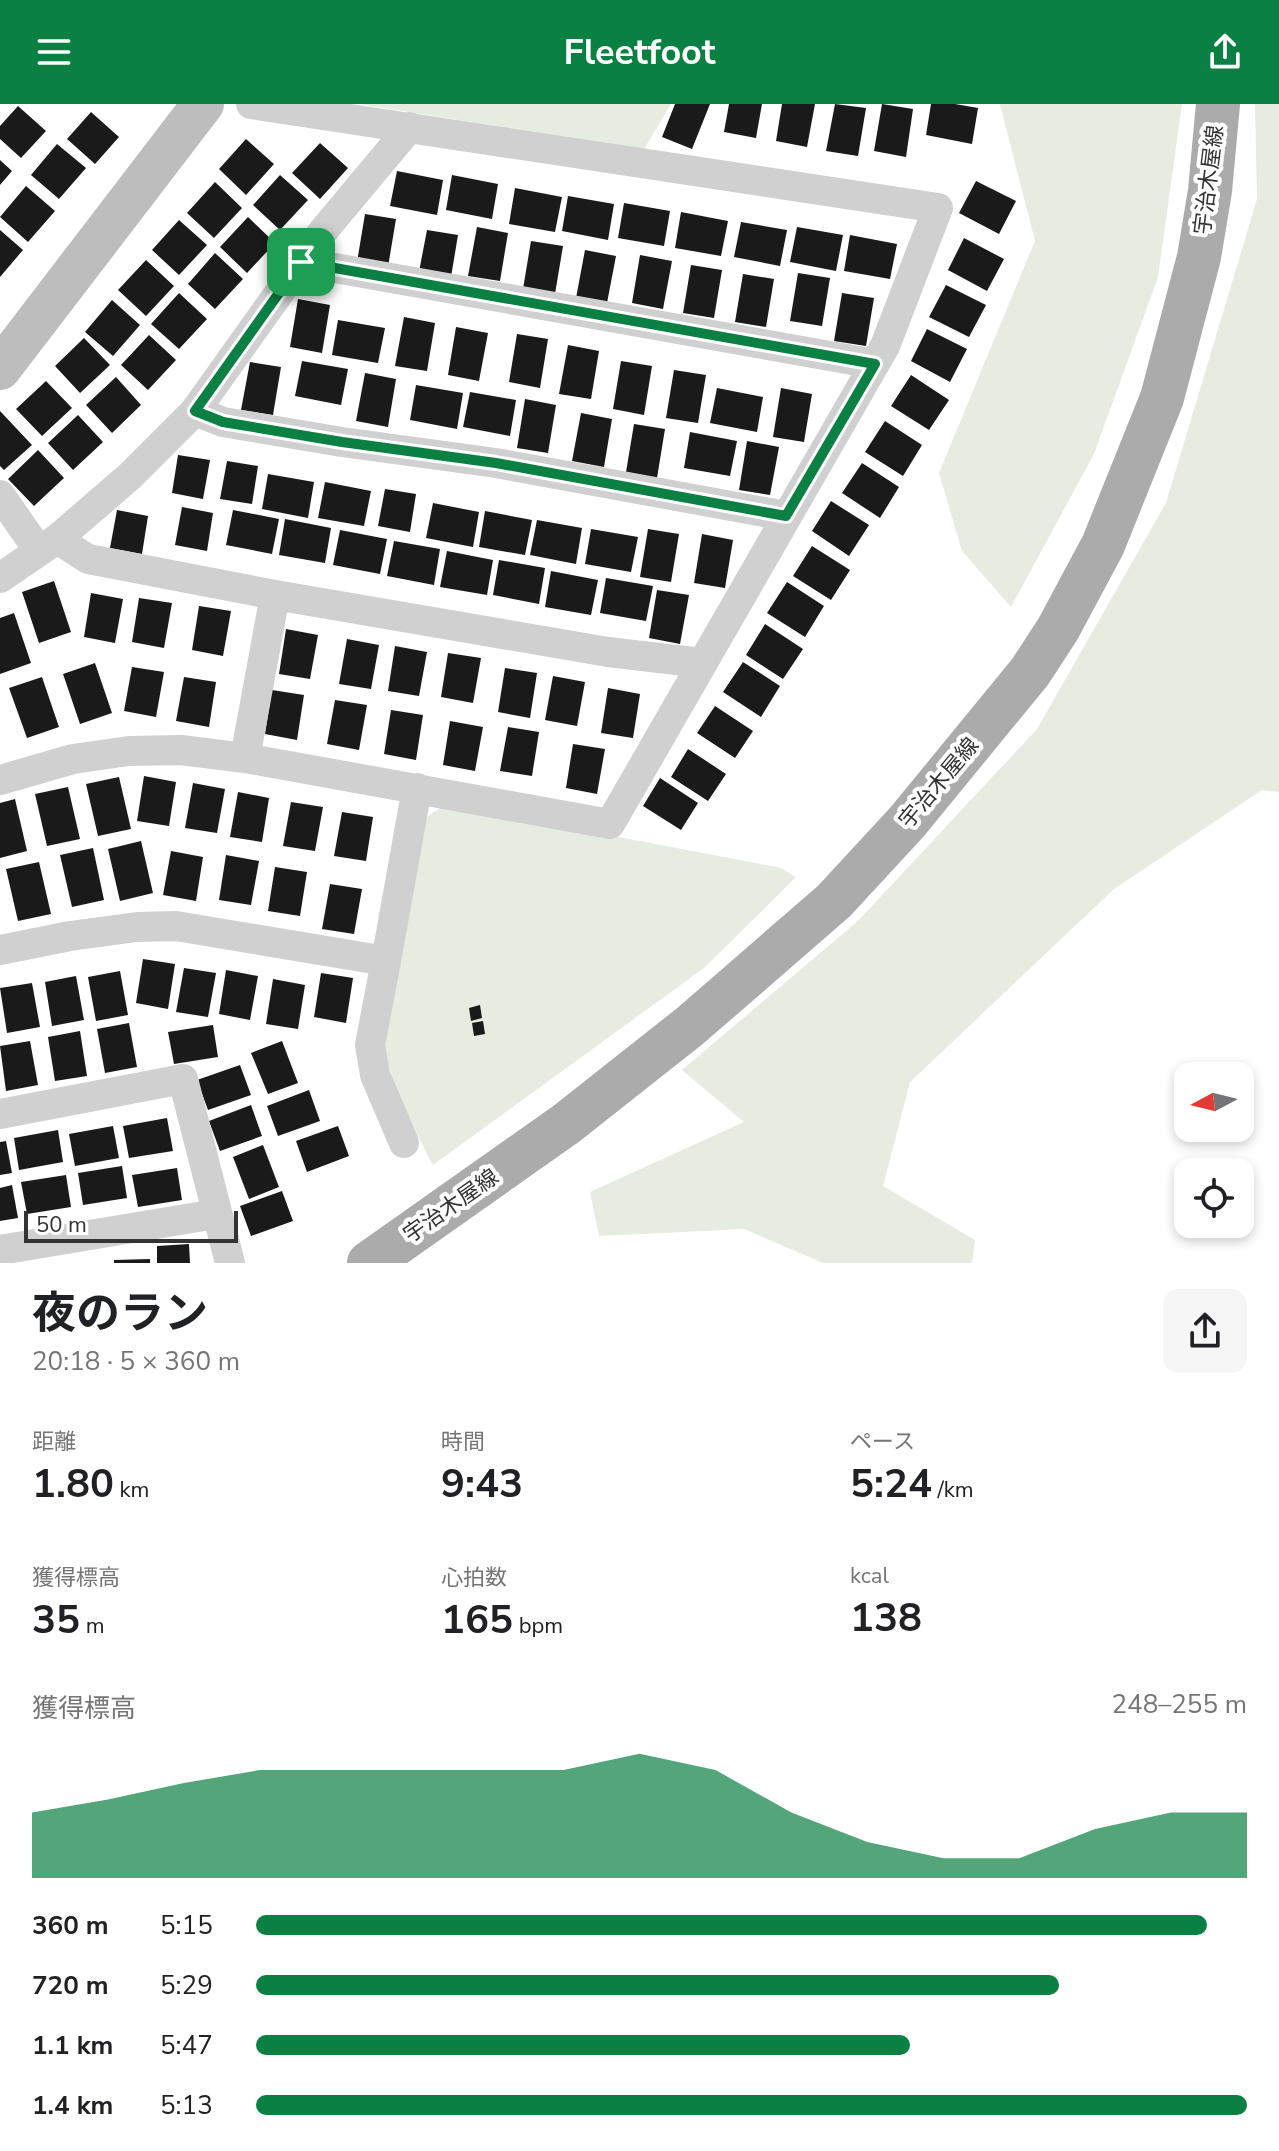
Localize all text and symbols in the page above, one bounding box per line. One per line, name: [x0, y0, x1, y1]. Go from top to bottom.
text: Fleetfoot: [564, 28, 716, 77]
icon: menu: [32, 30, 76, 74]
icon: share: [1203, 30, 1247, 74]
street label: 宇治木屋線: [1187, 124, 1231, 236]
pin: [267, 228, 335, 296]
icon: arrive: [279, 240, 323, 284]
street label: 宇治木屋線: [892, 731, 986, 835]
north arrow: [1174, 1062, 1254, 1142]
map controls: [1174, 1062, 1254, 1238]
button: locate: [1174, 1158, 1254, 1238]
street label: 宇治木屋線: [397, 1162, 505, 1250]
scale bar: [24, 1207, 238, 1243]
text: 50 m: [36, 1210, 87, 1240]
text: 夜のラン: [32, 1284, 208, 1344]
button: share: [1163, 1289, 1247, 1373]
text: 20:18 · 5 × 360 m: [32, 1344, 240, 1379]
text: 距離: [32, 1427, 76, 1457]
text: 時間: [441, 1427, 485, 1457]
text: ペース: [850, 1427, 915, 1457]
text: 1.80: [32, 1457, 114, 1511]
text: 9:43: [441, 1457, 523, 1511]
text: 5:24: [850, 1457, 932, 1511]
text: km: [114, 1475, 149, 1505]
text: /km: [932, 1475, 974, 1505]
text: kcal: [850, 1561, 889, 1591]
text: 獲得標高: [32, 1563, 120, 1593]
text: 心拍数: [441, 1563, 507, 1593]
text: 138: [850, 1591, 922, 1645]
text: 35: [32, 1593, 80, 1647]
text: 165: [441, 1593, 513, 1647]
text: m: [80, 1611, 105, 1641]
text: bpm: [513, 1611, 563, 1641]
text: 248–255 m: [1111, 1687, 1247, 1722]
text: 獲得標高: [32, 1691, 136, 1726]
text: 360 m: [32, 1908, 109, 1943]
text: 5:15: [160, 1908, 213, 1943]
text: 720 m: [32, 1968, 109, 2003]
text: 5:29: [160, 1968, 213, 2003]
text: 1.1 km: [32, 2028, 113, 2063]
text: 5:47: [160, 2028, 213, 2063]
text: 1.4 km: [32, 2088, 113, 2123]
text: 5:13: [160, 2088, 213, 2123]

